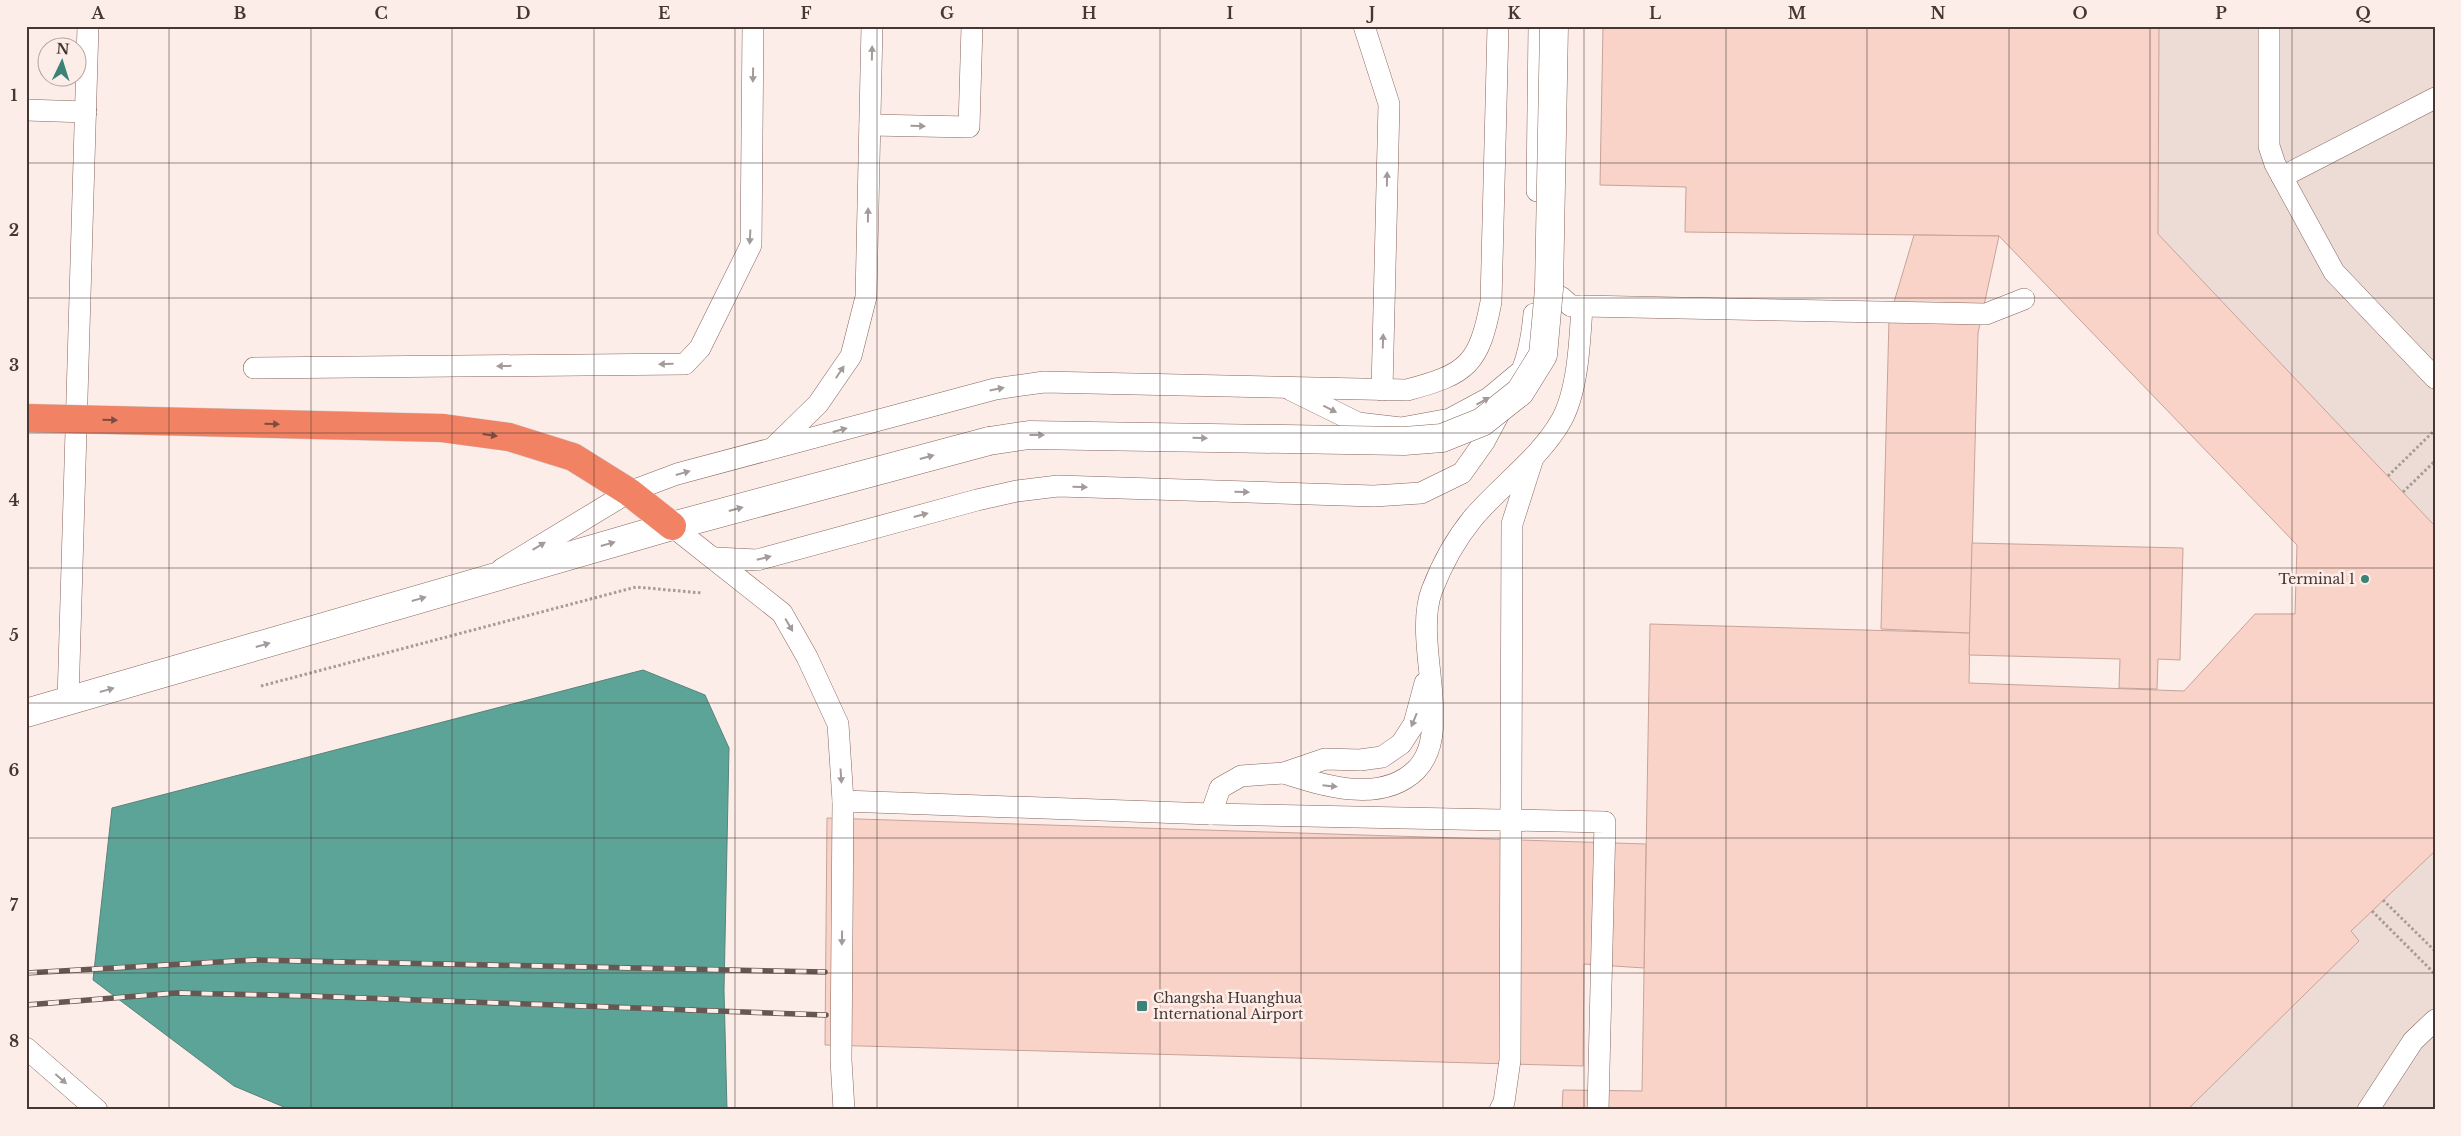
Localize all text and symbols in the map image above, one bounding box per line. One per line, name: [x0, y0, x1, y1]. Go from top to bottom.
text: A: [91, 3, 106, 23]
text: B: [234, 3, 247, 23]
text: C: [374, 3, 388, 23]
text: D: [516, 3, 530, 23]
text: E: [658, 3, 670, 23]
text: F: [800, 3, 812, 23]
text: G: [940, 3, 954, 23]
text: H: [1081, 3, 1097, 23]
text: I: [1227, 3, 1234, 23]
text: J: [1366, 3, 1375, 23]
text: K: [1507, 3, 1521, 23]
text: L: [1649, 3, 1661, 23]
text: M: [1788, 3, 1806, 23]
text: N: [1930, 3, 1946, 23]
text: O: [2072, 3, 2088, 23]
text: P: [2215, 3, 2227, 23]
text: Q: [2355, 3, 2371, 23]
north arrow: [38, 38, 88, 88]
text: N: [56, 40, 70, 58]
one-way arrow: [868, 44, 876, 60]
one-way arrow: [749, 67, 757, 83]
text: 1: [11, 85, 18, 105]
one-way arrow: [911, 122, 927, 130]
one-way arrow: [1383, 170, 1391, 186]
one-way arrow: [864, 207, 872, 223]
text: 2: [9, 220, 19, 240]
one-way arrow: [746, 230, 754, 246]
one-way arrow: [1379, 333, 1387, 349]
text: 3: [9, 355, 19, 375]
one-way arrow: [658, 360, 674, 368]
one-way arrow: [496, 362, 512, 370]
one-way arrow: [835, 366, 845, 379]
one-way arrow: [989, 385, 1004, 393]
one-way arrow: [1476, 397, 1491, 405]
one-way arrow: [1323, 405, 1337, 413]
one-way arrow: [102, 416, 118, 424]
one-way arrow: [265, 420, 281, 428]
one-way arrow: [832, 426, 847, 434]
one-way arrow: [482, 431, 498, 439]
one-way arrow: [1029, 431, 1045, 439]
one-way arrow: [1192, 434, 1208, 442]
one-way arrow: [920, 453, 935, 461]
one-way arrow: [675, 468, 690, 476]
one-way arrow: [1072, 483, 1088, 491]
one-way arrow: [1235, 488, 1251, 496]
text: 4: [9, 490, 19, 510]
one-way arrow: [729, 504, 744, 512]
one-way arrow: [913, 511, 928, 519]
one-way arrow: [601, 540, 616, 548]
one-way arrow: [532, 542, 545, 551]
one-way arrow: [757, 554, 772, 562]
place label: Terminal 1: [2279, 570, 2355, 588]
marker: Terminal 1: [2359, 573, 2371, 585]
one-way arrow: [411, 595, 426, 603]
one-way arrow: [784, 618, 793, 631]
text: 5: [9, 625, 19, 645]
one-way arrow: [255, 640, 270, 648]
one-way arrow: [99, 686, 114, 694]
one-way arrow: [1410, 713, 1418, 728]
text: 6: [9, 760, 20, 780]
one-way arrow: [838, 768, 846, 784]
one-way arrow: [1323, 782, 1339, 790]
text: 7: [10, 895, 19, 915]
one-way arrow: [838, 930, 846, 946]
place label: Changsha Huanghua International Airport: [1153, 989, 1304, 1023]
marker: Changsha Huanghua International Airport: [1135, 999, 1149, 1013]
text: 8: [9, 1031, 19, 1051]
one-way arrow: [55, 1073, 67, 1085]

